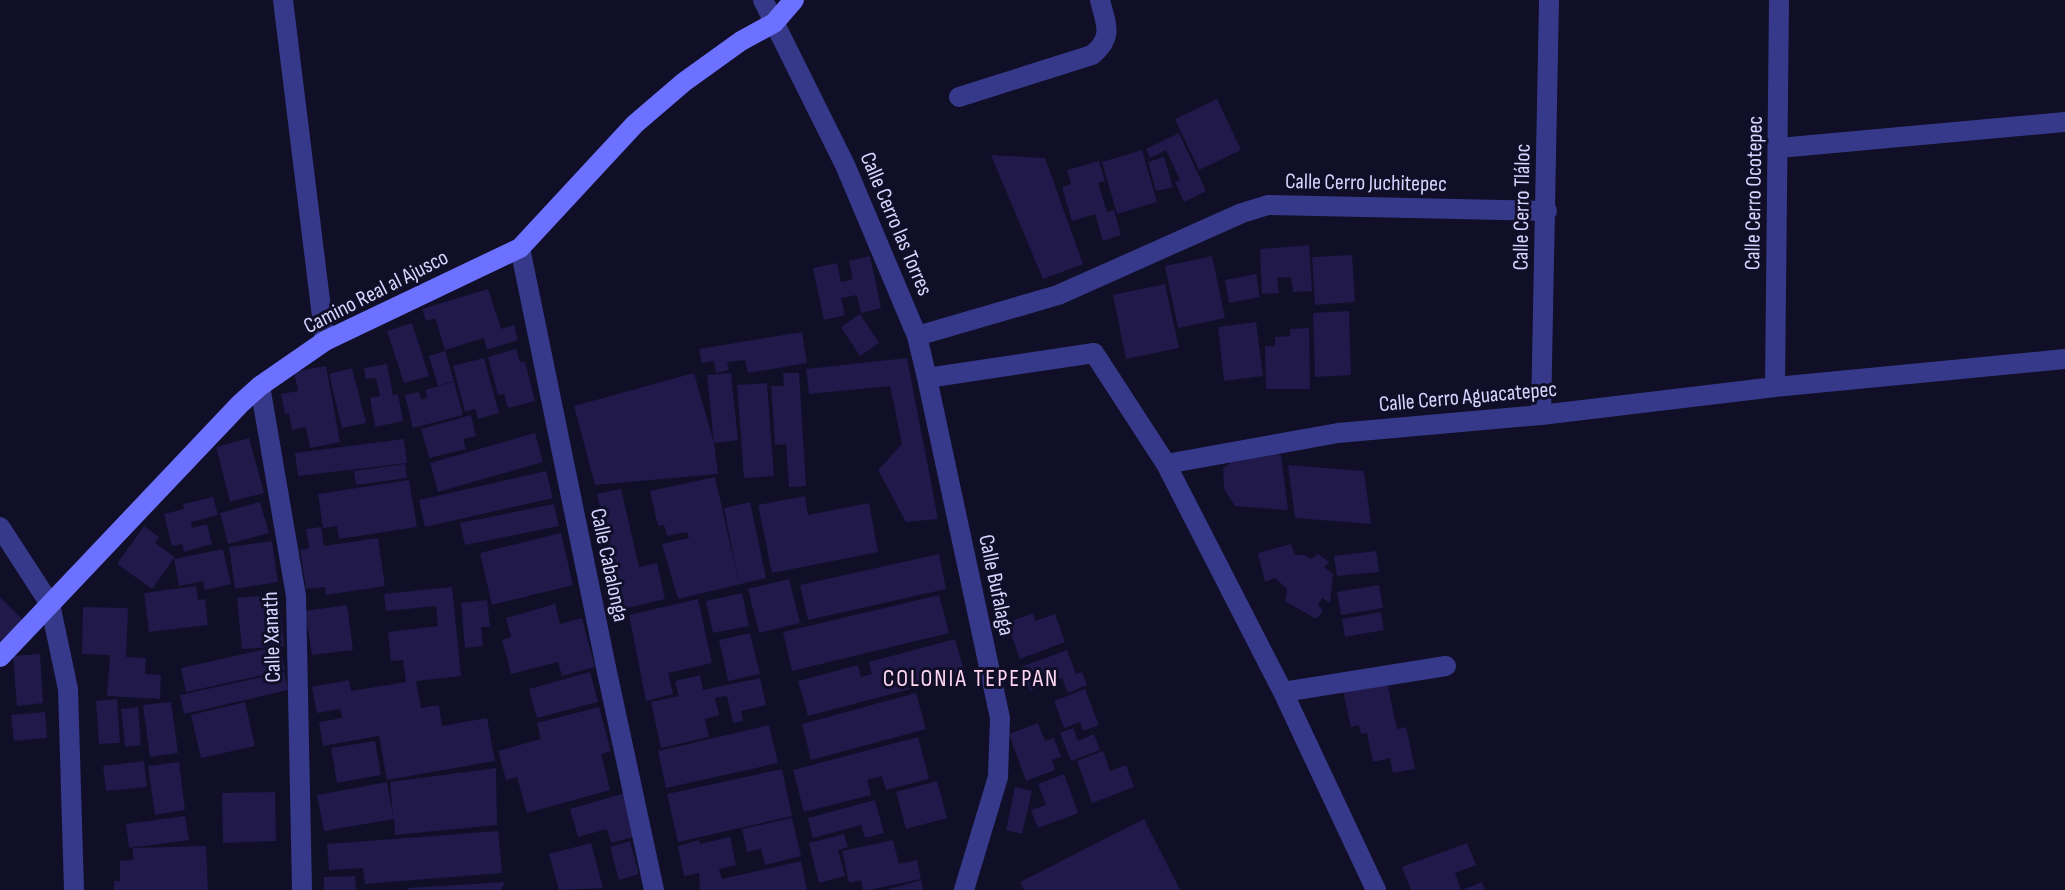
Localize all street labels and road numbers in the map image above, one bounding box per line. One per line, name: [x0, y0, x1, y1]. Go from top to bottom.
street label: Calle Cerro Ocotepec: [1739, 116, 1769, 270]
street label: Calle Cerro Tláloc: [1507, 143, 1537, 271]
street label: Calle Cerro las Torres: [854, 148, 938, 300]
street label: Calle Cerro Juchitepec: [1285, 168, 1447, 198]
street label: Camino Real al Ajusco: [299, 244, 453, 340]
street label: Calle Cerro Aguacatepec: [1378, 376, 1558, 418]
street label: Calle Cabalonga: [584, 506, 634, 624]
street label: Calle Bufalaga: [972, 532, 1020, 638]
street label: Calle Xanath: [257, 591, 287, 683]

